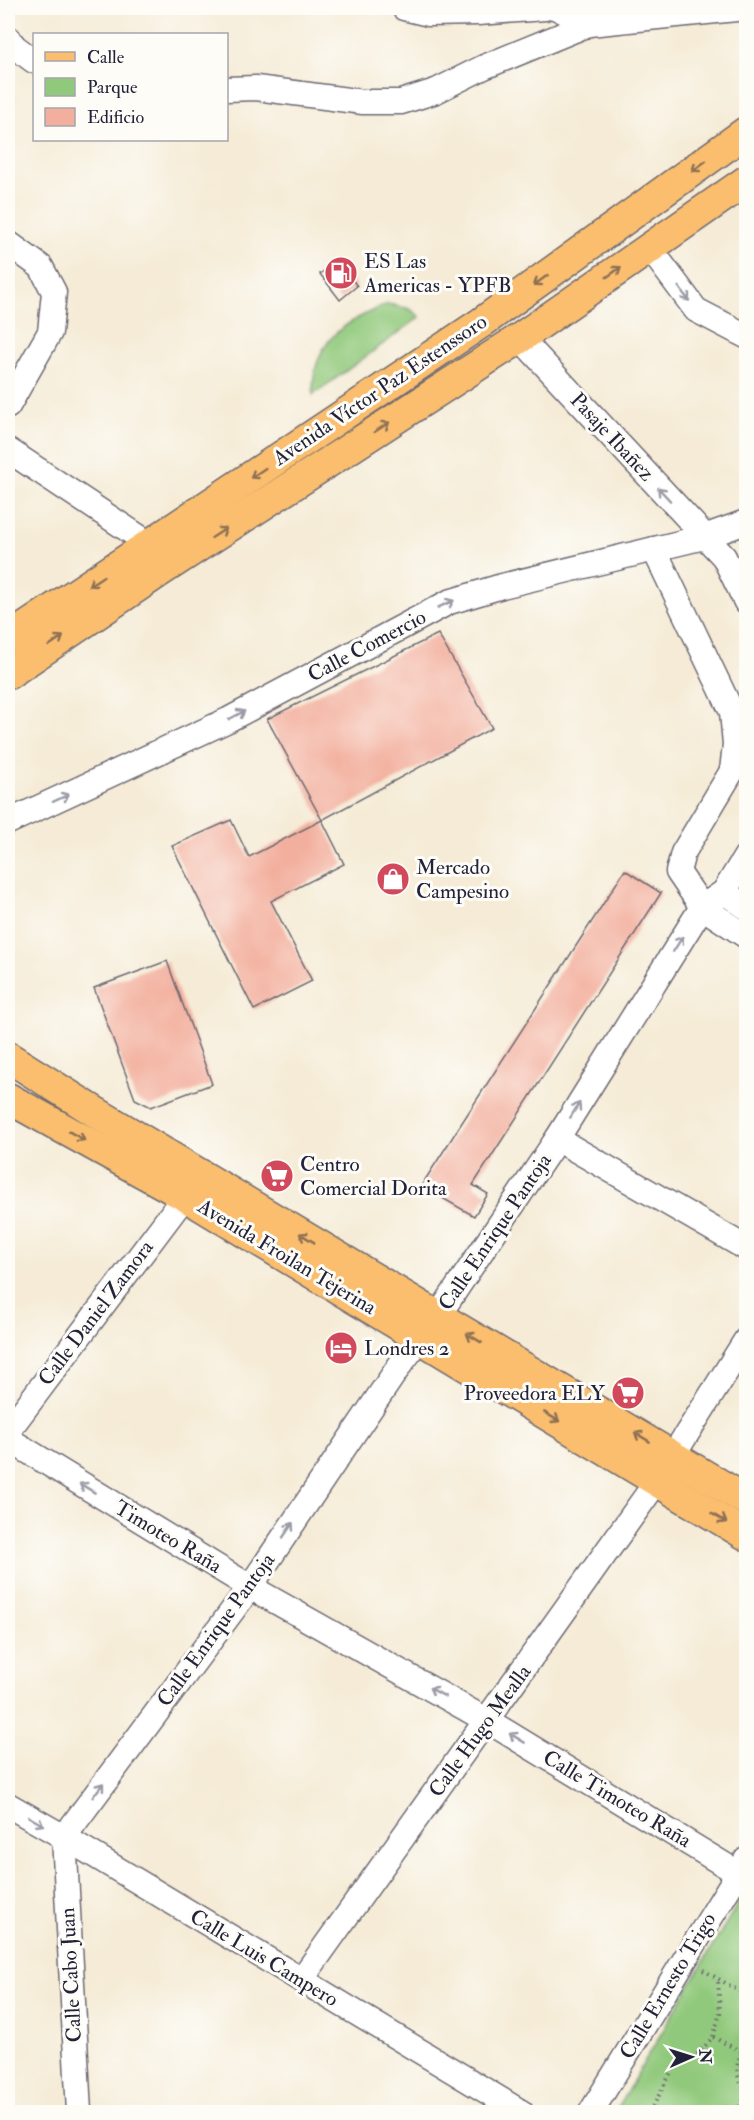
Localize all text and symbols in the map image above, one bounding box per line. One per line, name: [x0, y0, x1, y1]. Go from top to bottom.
legend: [33, 33, 228, 141]
text: Calle: [87, 46, 125, 69]
text: Parque: [87, 76, 138, 99]
text: Edificio: [87, 106, 144, 129]
one-way arrow: [692, 160, 708, 172]
place label: ES Las Americas - YPFB: [363, 248, 511, 299]
fuel station icon: ES Las Americas - YPFB: [323, 255, 359, 291]
one-way arrow: [605, 266, 622, 278]
one-way arrow: [533, 274, 549, 287]
one-way arrow: [677, 286, 690, 302]
street label: Avenida Víctor Paz Estenssoro: [267, 308, 492, 472]
street label: Pasaje Ibañez: [564, 387, 660, 487]
one-way arrow: [374, 421, 391, 434]
one-way arrow: [250, 467, 267, 479]
one-way arrow: [657, 486, 671, 501]
one-way arrow: [210, 527, 227, 539]
one-way arrow: [88, 575, 105, 587]
one-way arrow: [437, 598, 455, 609]
street label: Calle Comercio: [303, 604, 431, 688]
one-way arrow: [47, 635, 64, 647]
one-way arrow: [228, 709, 246, 720]
one-way arrow: [51, 791, 69, 803]
place label: Mercado Campesino: [416, 854, 509, 905]
shop icon: Mercado Campesino: [375, 861, 411, 897]
one-way arrow: [673, 936, 685, 953]
one-way arrow: [570, 1102, 582, 1119]
one-way arrow: [68, 1130, 85, 1142]
street label: Calle Enrique Pantoja: [432, 1148, 558, 1316]
place label: Centro Comercial Dorita: [300, 1151, 447, 1202]
supermarket icon: Centro Comercial Dorita: [259, 1158, 295, 1194]
street label: Avenida Froilan Tejerina: [192, 1192, 382, 1321]
one-way arrow: [299, 1232, 316, 1244]
street label: Calle Daniel Zamora: [32, 1234, 160, 1391]
hotel icon: Londres 2: [323, 1330, 359, 1366]
one-way arrow: [466, 1332, 483, 1344]
place label: Londres 2: [364, 1335, 449, 1362]
supermarket icon: Proveedora ELY: [610, 1375, 646, 1411]
place label: Proveedora ELY: [463, 1380, 606, 1407]
one-way arrow: [543, 1412, 560, 1424]
one-way arrow: [634, 1431, 651, 1443]
one-way arrow: [79, 1481, 96, 1493]
street label: Timoteo Raña: [109, 1494, 227, 1580]
one-way arrow: [710, 1513, 727, 1525]
one-way arrow: [282, 1523, 294, 1539]
street label: Calle Enrique Pantoja: [151, 1548, 281, 1712]
street label: Calle Hugo Mealla: [423, 1659, 537, 1803]
one-way arrow: [429, 1686, 446, 1698]
one-way arrow: [509, 1732, 526, 1744]
street label: Calle Timoteo Raña: [538, 1744, 696, 1854]
one-way arrow: [92, 1782, 105, 1798]
one-way arrow: [26, 1816, 44, 1827]
street label: Calle Luis Campero: [185, 1903, 343, 2013]
street label: Calle Cabo Juan: [54, 1907, 88, 2043]
street label: Calle Ernesto Trigo: [614, 1908, 722, 2064]
north arrow: [661, 2027, 721, 2087]
text: N: [695, 2048, 715, 2065]

